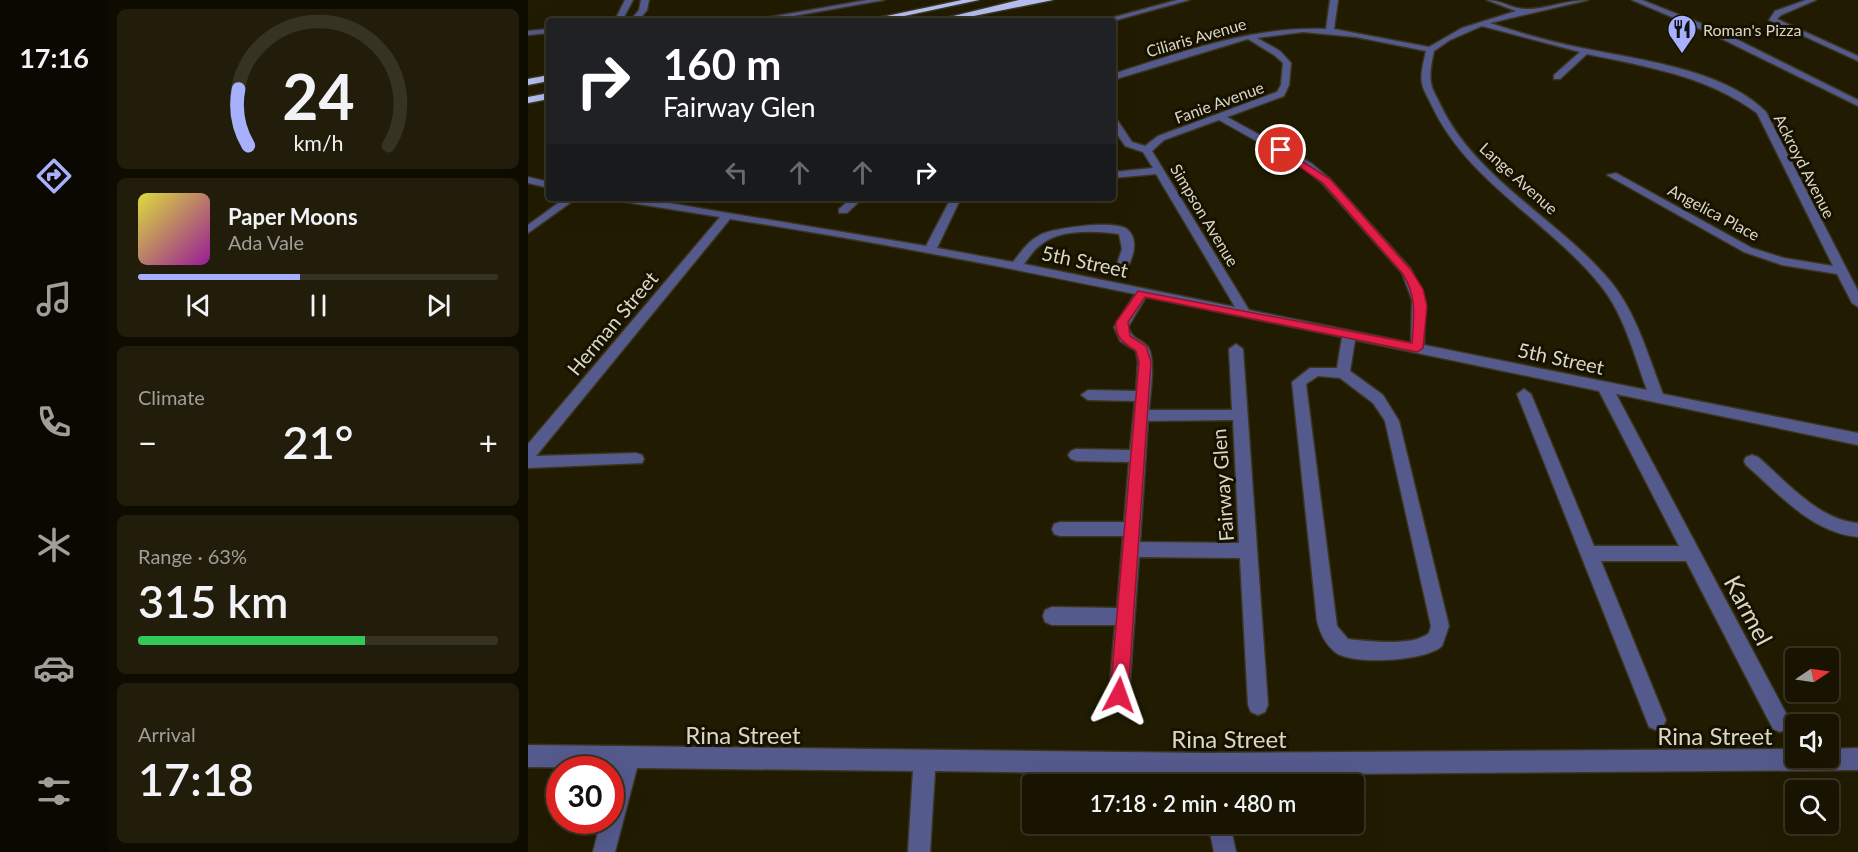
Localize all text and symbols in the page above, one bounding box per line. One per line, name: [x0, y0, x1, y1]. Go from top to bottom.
restaurant icon: Roman's Pizza: [1666, 13, 1698, 55]
street label: Ciliaris Avenue: [1144, 14, 1248, 60]
place label: Roman's Pizza: [1703, 20, 1801, 39]
text: 160 m: [663, 39, 781, 89]
text: 17:16: [19, 41, 89, 74]
icon: right: [564, 42, 642, 120]
text: 24: [282, 58, 354, 133]
street label: Fanie Avenue: [1172, 77, 1266, 127]
text: Fairway Glen: [663, 90, 816, 123]
street label: Ackroyd Avenue: [1771, 111, 1839, 221]
pin: [1255, 124, 1306, 175]
text: km/h: [293, 130, 343, 156]
icon: arrive: [1264, 133, 1297, 166]
street label: Lange Avenue: [1476, 138, 1562, 218]
icon: directions: [33, 155, 75, 197]
icon: left: [720, 156, 753, 189]
icon: ahead: [783, 156, 816, 189]
icon: ahead: [846, 156, 879, 189]
icon: right: [909, 156, 942, 189]
street label: Simpson Avenue: [1167, 160, 1243, 270]
street label: Angelica Place: [1665, 180, 1763, 244]
text: Paper Moons: [228, 203, 358, 230]
text: Ada Vale: [228, 230, 304, 254]
street label: 5th Street: [1040, 240, 1130, 282]
street label: Herman Street: [562, 266, 662, 380]
icon: music: [33, 278, 75, 320]
icon: previous: [182, 289, 215, 322]
icon: pause: [302, 289, 335, 322]
icon: next: [422, 289, 455, 322]
street label: 5th Street: [1516, 337, 1606, 379]
text: Climate: [138, 385, 205, 409]
icon: phone: [33, 401, 75, 443]
text: 21°: [283, 415, 353, 469]
text: −: [138, 422, 157, 462]
text: +: [479, 422, 498, 462]
street label: Fairway Glen: [1206, 428, 1238, 542]
icon: climate: [33, 524, 75, 566]
text: Range · 63%: [138, 544, 247, 568]
street label: Karmel: [1719, 570, 1779, 650]
text: 315 km: [138, 574, 288, 628]
icon: car: [33, 647, 75, 689]
north arrow: [1785, 648, 1839, 702]
map controls: [1785, 648, 1839, 834]
position arrow: [1087, 663, 1151, 727]
button: sound: [1785, 714, 1839, 768]
street label: Rina Street: [685, 720, 801, 749]
street label: Rina Street: [1657, 721, 1773, 750]
text: Arrival: [138, 722, 196, 746]
street label: Rina Street: [1171, 724, 1287, 753]
text: 17:18: [138, 752, 254, 806]
speed limit sign: 30: [546, 756, 624, 834]
icon: filters: [33, 770, 75, 812]
button: search: [1785, 780, 1839, 834]
text: 17:18 · 2 min · 480 m: [1090, 790, 1296, 817]

